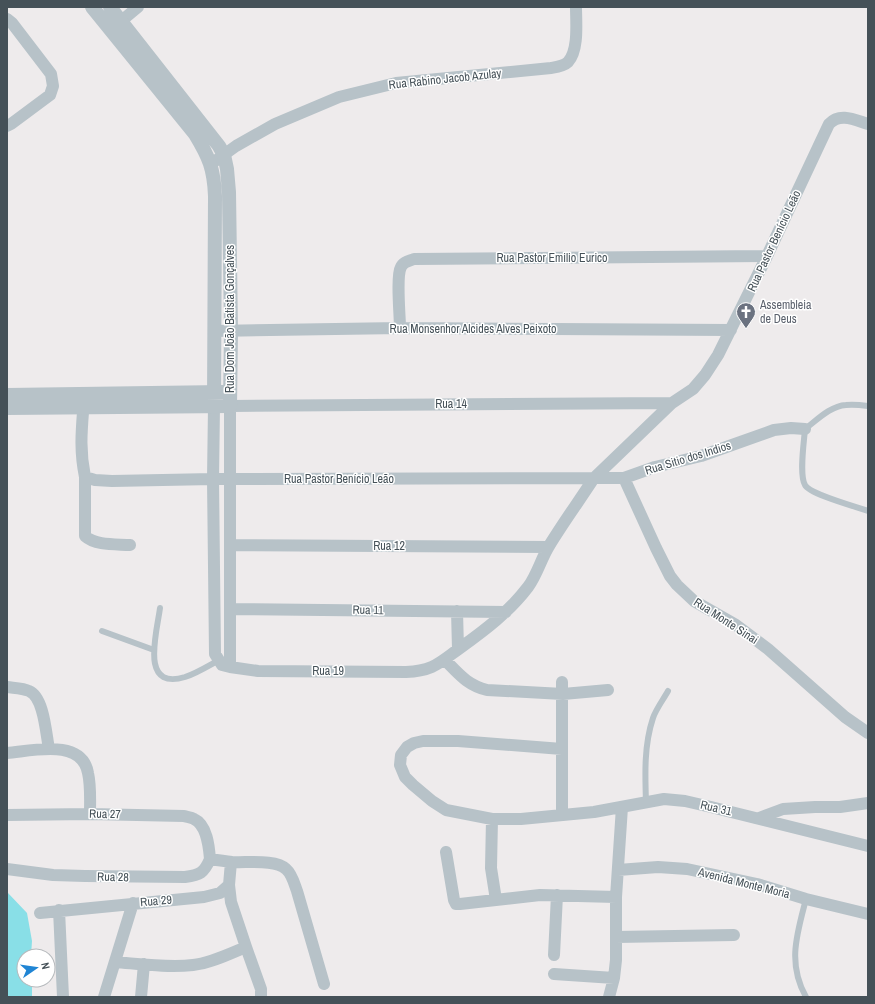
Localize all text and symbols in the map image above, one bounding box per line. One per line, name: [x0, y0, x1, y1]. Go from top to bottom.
street label: Rua Rabino Jacob Azulay: [388, 65, 502, 93]
street label: Rua Pastor Benício Leão: [744, 188, 804, 294]
street label: Rua Dom João Batista Gonçalves: [222, 245, 238, 393]
street label: Rua Pastor Emilio Eurico: [496, 250, 608, 266]
place label: Assembleia de Deus: [759, 297, 812, 327]
church icon: Assembleia de Deus: [735, 301, 757, 329]
street label: Rua Monsenhor Alcides Alves Peixoto: [390, 321, 556, 337]
street label: Rua 14: [435, 396, 467, 412]
street label: Rua Sitio dos Indios: [643, 437, 733, 479]
street label: Rua Pastor Benício Leão: [284, 471, 394, 487]
street label: Rua 12: [373, 538, 405, 554]
street label: Rua Monte Sinai: [691, 594, 761, 648]
street label: Rua 11: [352, 602, 384, 618]
street label: Rua 19: [312, 663, 344, 679]
street label: Rua 31: [699, 797, 734, 819]
street label: Rua 27: [89, 806, 122, 822]
street label: Avenida Monte Moria: [696, 864, 792, 902]
street label: Rua 28: [97, 869, 129, 885]
street label: Rua 29: [139, 892, 173, 910]
north arrow: [16, 948, 56, 988]
text: N: [38, 961, 53, 970]

